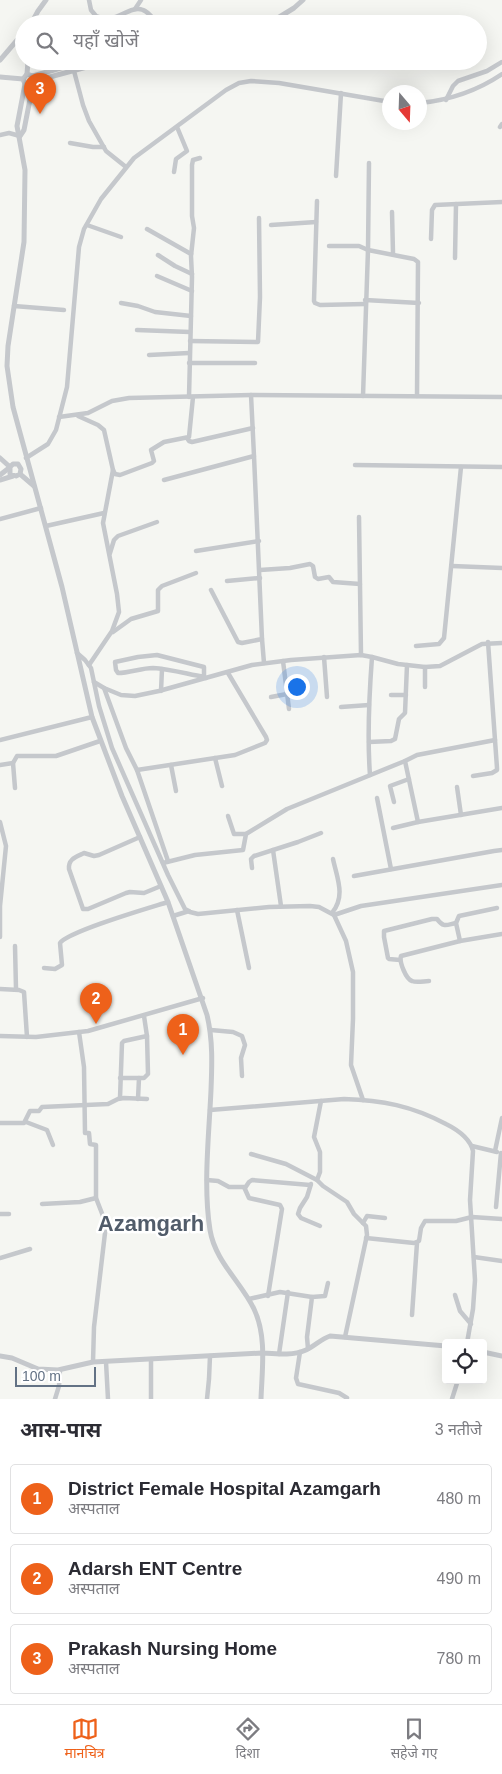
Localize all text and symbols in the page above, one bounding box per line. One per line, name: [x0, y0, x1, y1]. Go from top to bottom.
search box: [15, 15, 487, 70]
icon: search: [33, 29, 61, 57]
text: यहाँ खोजें: [73, 30, 139, 51]
pin: 3: [24, 73, 56, 114]
north arrow: [382, 85, 427, 130]
your location: [284, 674, 310, 700]
pin: 2: [80, 983, 112, 1024]
pin: 1: [167, 1014, 199, 1055]
district label: Azamgarh: [98, 1211, 204, 1236]
map controls: [442, 1339, 487, 1384]
button: locate: [442, 1339, 487, 1384]
scale bar: [15, 1364, 96, 1387]
text: 100 m: [22, 1368, 61, 1384]
text: आस-पास: [20, 1418, 101, 1441]
text: 3 नतीजे: [435, 1421, 482, 1438]
text: District Female Hospital Azamgarh: [68, 1478, 381, 1499]
text: 1: [33, 1490, 41, 1507]
text: 480 m: [437, 1490, 481, 1507]
text: अस्पताल: [68, 1500, 120, 1517]
text: Adarsh ENT Centre: [68, 1558, 242, 1579]
text: 2: [33, 1570, 41, 1587]
text: 490 m: [437, 1570, 481, 1587]
text: अस्पताल: [68, 1580, 120, 1597]
text: Prakash Nursing Home: [68, 1638, 277, 1659]
text: 3: [33, 1650, 41, 1667]
text: 780 m: [437, 1650, 481, 1667]
text: अस्पताल: [68, 1660, 120, 1677]
tab: मानचित्र: [65, 1715, 105, 1764]
tab: दिशा: [234, 1715, 262, 1764]
tab: सहेजे गए: [391, 1715, 437, 1764]

